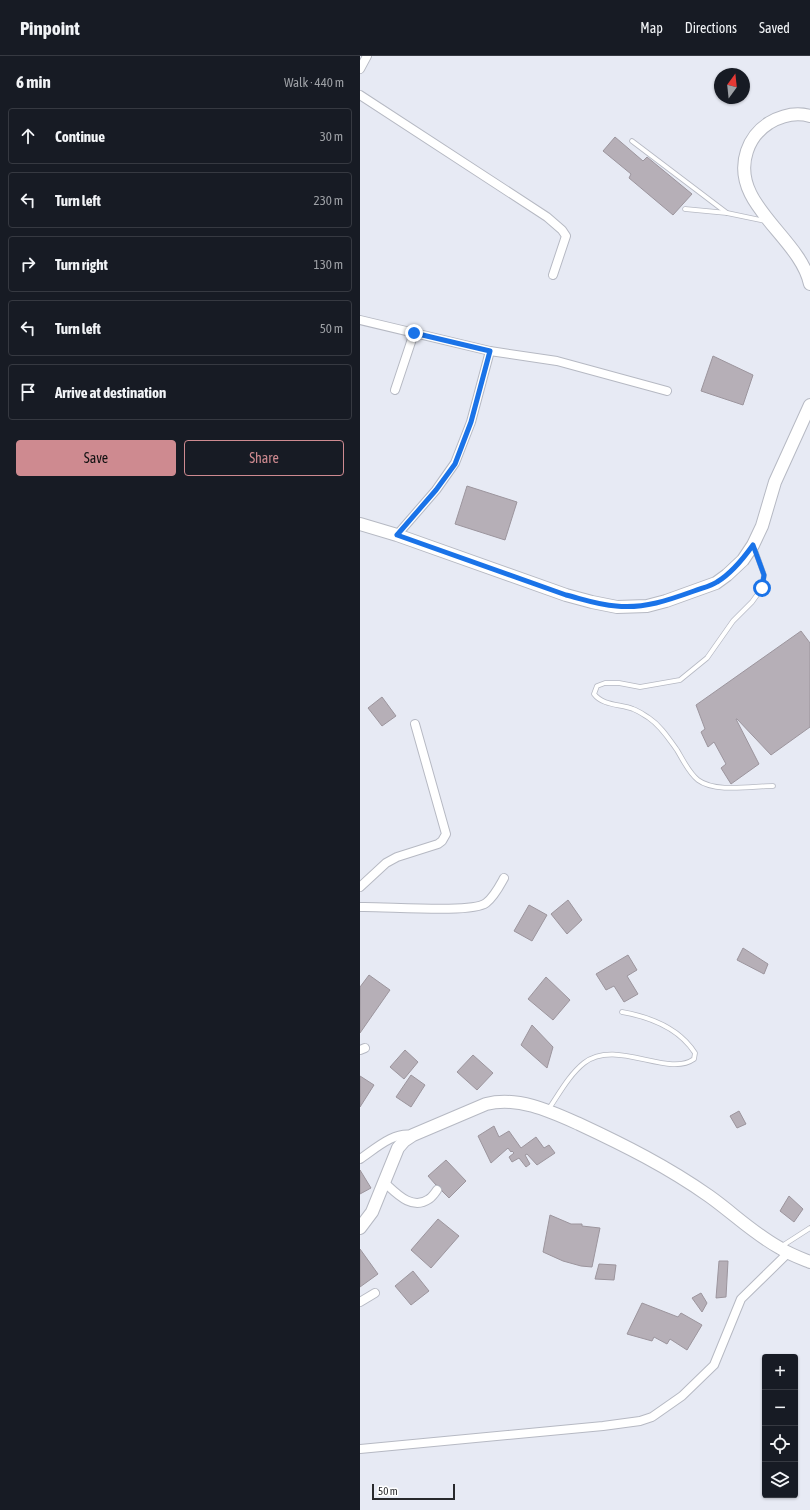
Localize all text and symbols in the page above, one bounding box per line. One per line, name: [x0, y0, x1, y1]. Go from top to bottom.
text: Pinpoint: [20, 17, 80, 39]
text: Map: [640, 20, 663, 36]
text: Directions: [685, 20, 737, 36]
text: Saved: [759, 20, 790, 36]
north arrow: [714, 68, 750, 104]
text: 6 min: [16, 72, 51, 92]
text: Walk · 440 m: [284, 75, 344, 90]
icon: ahead: [17, 125, 39, 147]
text: Continue: [55, 128, 105, 145]
text: 30 m: [320, 129, 343, 144]
icon: left: [17, 189, 39, 211]
text: Turn left: [55, 192, 101, 209]
text: 230 m: [314, 193, 343, 208]
icon: right: [17, 253, 39, 275]
text: Turn right: [55, 256, 108, 273]
text: 130 m: [314, 257, 343, 272]
icon: left: [17, 317, 39, 339]
text: Turn left: [55, 320, 101, 337]
text: 50 m: [320, 321, 343, 336]
route end: [405, 324, 423, 342]
icon: arrive: [17, 381, 39, 403]
text: Arrive at destination: [55, 384, 166, 401]
button: Save: [16, 440, 176, 476]
button: Share: [184, 440, 344, 476]
route start: [753, 579, 771, 597]
map controls: [762, 1354, 798, 1498]
button: +: [762, 1354, 798, 1390]
button: −: [762, 1390, 798, 1426]
button: locate: [762, 1426, 798, 1462]
button: layers: [762, 1462, 798, 1498]
scale bar: [372, 1482, 455, 1501]
text: 50 m: [378, 1485, 398, 1497]

